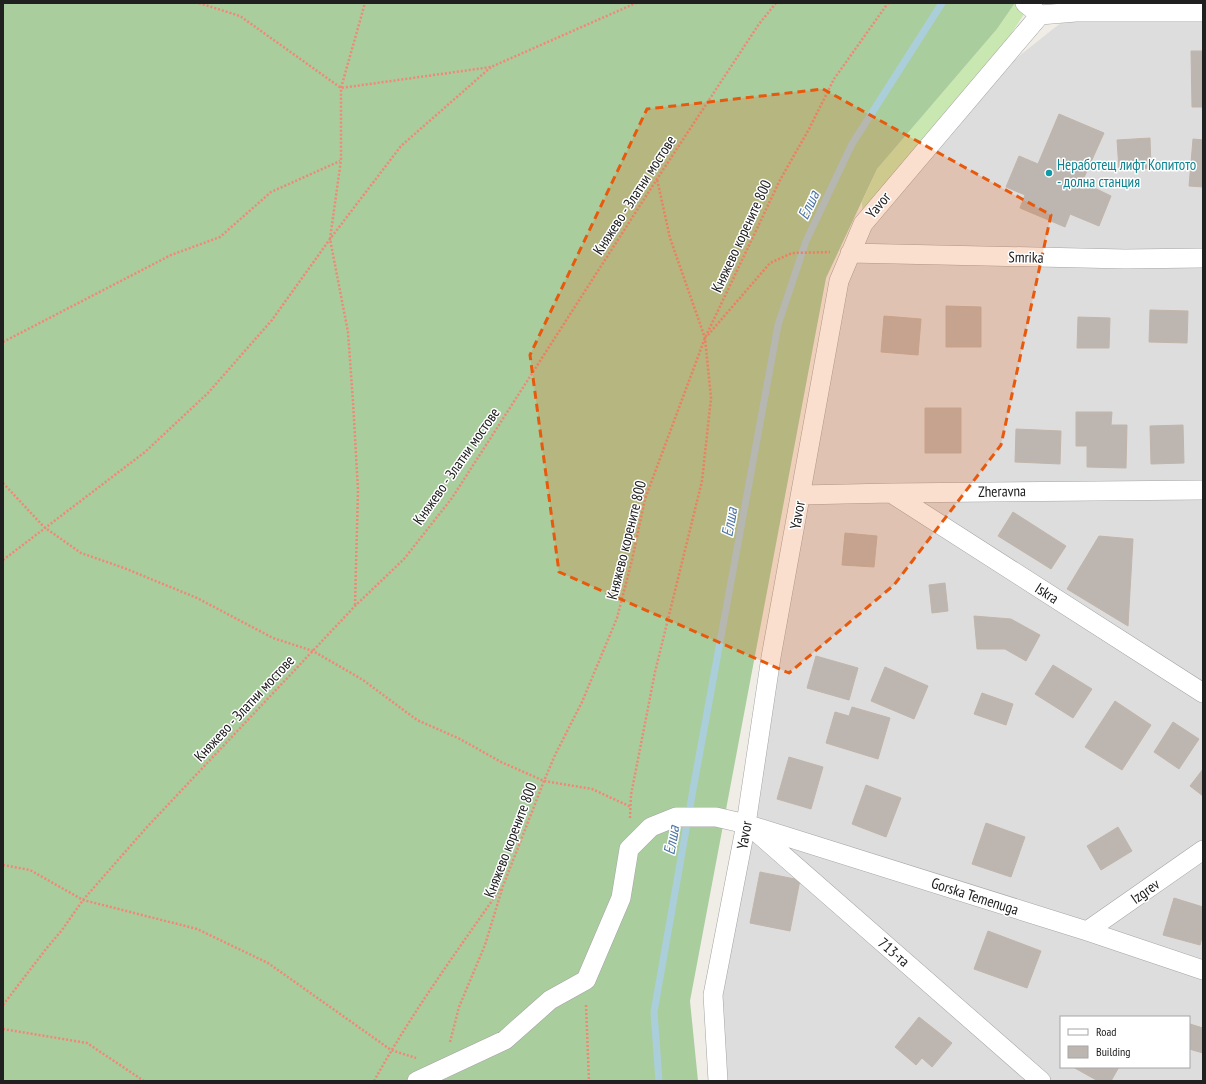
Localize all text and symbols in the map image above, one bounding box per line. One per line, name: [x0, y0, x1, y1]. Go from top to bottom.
street label: Княжево - Златни мостове: [588, 132, 680, 258]
place label: Неработещ лифт Копитото - долна станция: [1057, 155, 1196, 191]
marker: Неработещ лифт Копитото - долна станция: [1044, 168, 1054, 178]
street label: Княжево корените 800: [707, 177, 775, 295]
water label: Елша: [793, 186, 824, 222]
street label: Yavor: [862, 187, 895, 222]
street label: Smrika: [1008, 247, 1044, 267]
street label: Княжево - Златни мостове: [408, 404, 504, 528]
street label: Княжево корените 800: [602, 478, 650, 601]
street label: Zheravna: [978, 481, 1026, 501]
street label: Yavor: [785, 499, 809, 531]
water label: Елша: [717, 504, 742, 538]
street label: Iskra: [1032, 578, 1062, 608]
street label: Княжево - Златни мостове: [190, 651, 298, 765]
street label: Княжево корените 800: [479, 780, 541, 900]
street label: Yavor: [732, 819, 756, 851]
water label: Елша: [659, 822, 684, 856]
street label: Gorska Temenuga: [929, 873, 1021, 919]
street label: Izgrev: [1127, 874, 1163, 908]
street label: 713-та: [874, 933, 914, 971]
legend: [1060, 1016, 1190, 1068]
text: Road: [1096, 1024, 1116, 1039]
text: Building: [1096, 1044, 1131, 1059]

